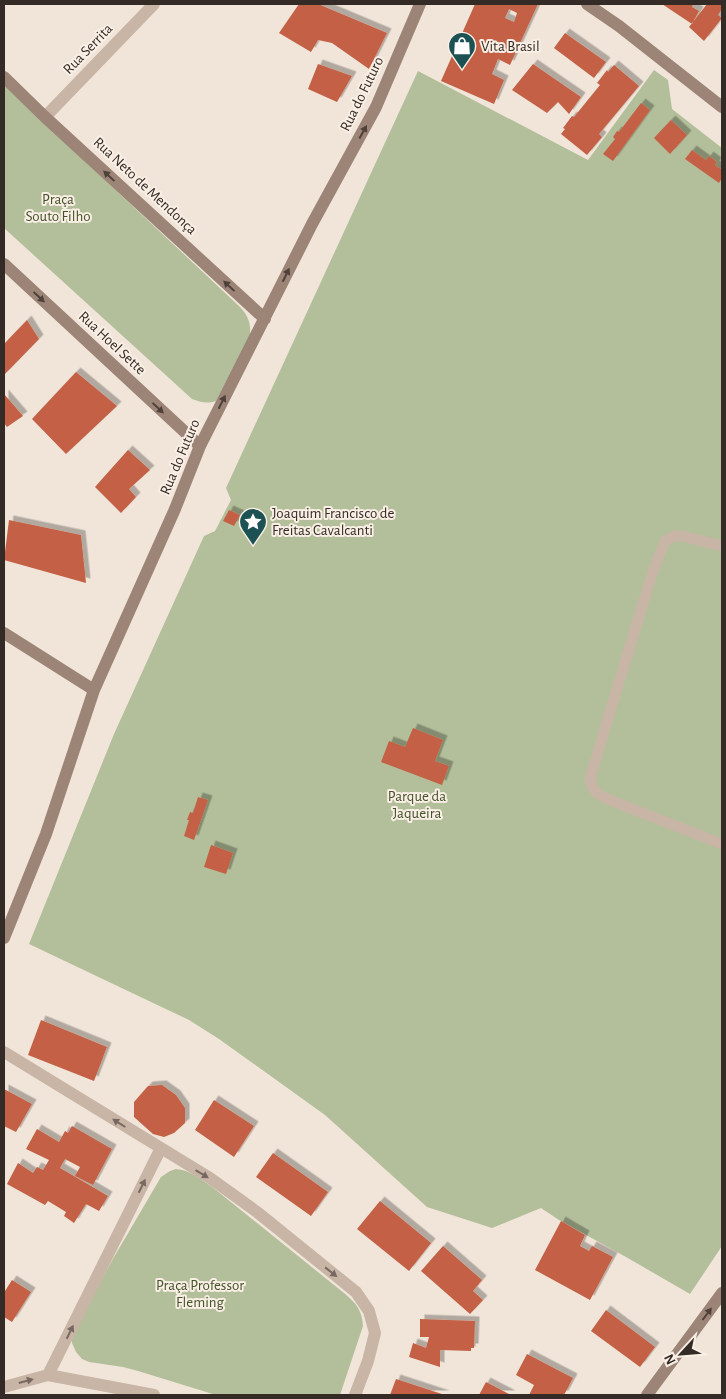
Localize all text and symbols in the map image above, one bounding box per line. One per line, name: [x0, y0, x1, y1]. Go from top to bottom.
street label: Rua Serrita: [60, 21, 116, 77]
shop icon: Vita Brasil: [447, 31, 477, 70]
place label: Vita Brasil: [481, 39, 540, 54]
street label: Rua do Futuro: [338, 54, 386, 134]
one-way arrow: [358, 125, 367, 139]
street label: Rua Neto de Mendonça: [91, 134, 200, 238]
one-way arrow: [104, 170, 116, 182]
park label: Praça Souto Filho: [25, 192, 91, 224]
one-way arrow: [282, 268, 290, 283]
one-way arrow: [223, 280, 235, 292]
one-way arrow: [33, 291, 45, 303]
street label: Rua Hoel Sette: [76, 308, 148, 378]
one-way arrow: [218, 395, 226, 410]
one-way arrow: [152, 402, 165, 413]
street label: Rua do Futuro: [157, 417, 203, 497]
place label: Joaquim Francisco de Freitas Cavalcanti: [272, 506, 395, 538]
place icon: Joaquim Francisco de Freitas Cavalcanti: [238, 507, 268, 546]
park label: Parque da Jaqueira: [388, 789, 446, 821]
one-way arrow: [113, 1118, 126, 1127]
one-way arrow: [196, 1169, 209, 1178]
one-way arrow: [138, 1179, 146, 1193]
one-way arrow: [324, 1267, 337, 1278]
park label: Praça Professor Fleming: [156, 1278, 244, 1310]
one-way arrow: [701, 1308, 712, 1321]
one-way arrow: [66, 1324, 74, 1339]
north arrow: [656, 1329, 706, 1379]
text: N: [662, 1352, 679, 1367]
one-way arrow: [19, 1377, 34, 1385]

